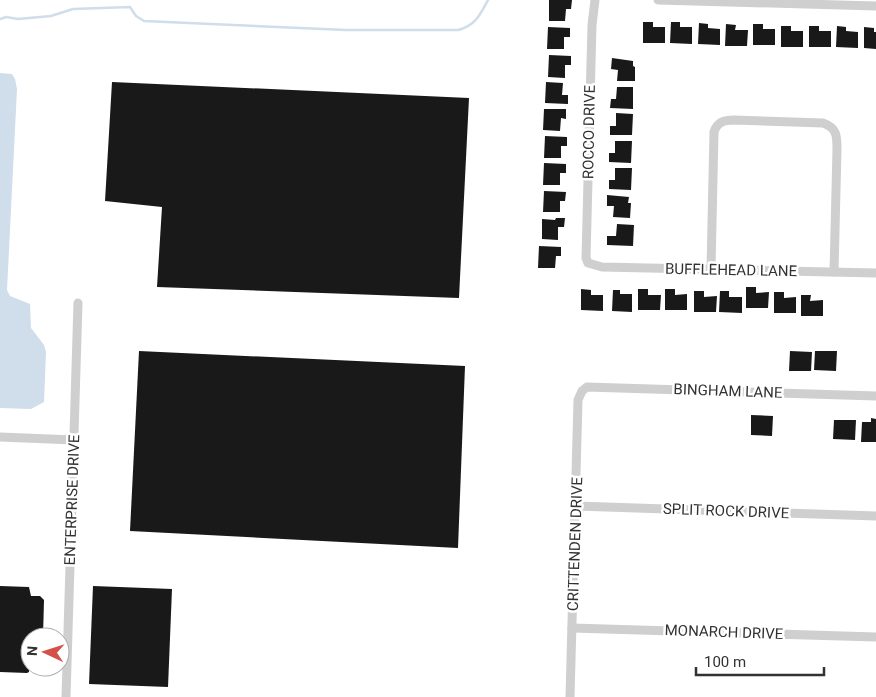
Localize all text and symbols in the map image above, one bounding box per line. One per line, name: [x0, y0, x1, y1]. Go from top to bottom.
street label: ROCCO DRIVE: [579, 84, 599, 179]
street label: BUFFLEHEAD LANE: [665, 260, 798, 280]
street label: BINGHAM LANE: [673, 380, 783, 402]
street label: ENTERPRISE DRIVE: [61, 434, 83, 566]
street label: CRITTENDEN DRIVE: [564, 476, 586, 611]
street label: SPLIT ROCK DRIVE: [663, 500, 790, 522]
street label: MONARCH DRIVE: [664, 621, 784, 643]
north arrow: [20, 627, 70, 677]
scale bar: [696, 644, 824, 676]
text: N: [24, 646, 40, 657]
text: 100 m: [704, 653, 746, 671]

